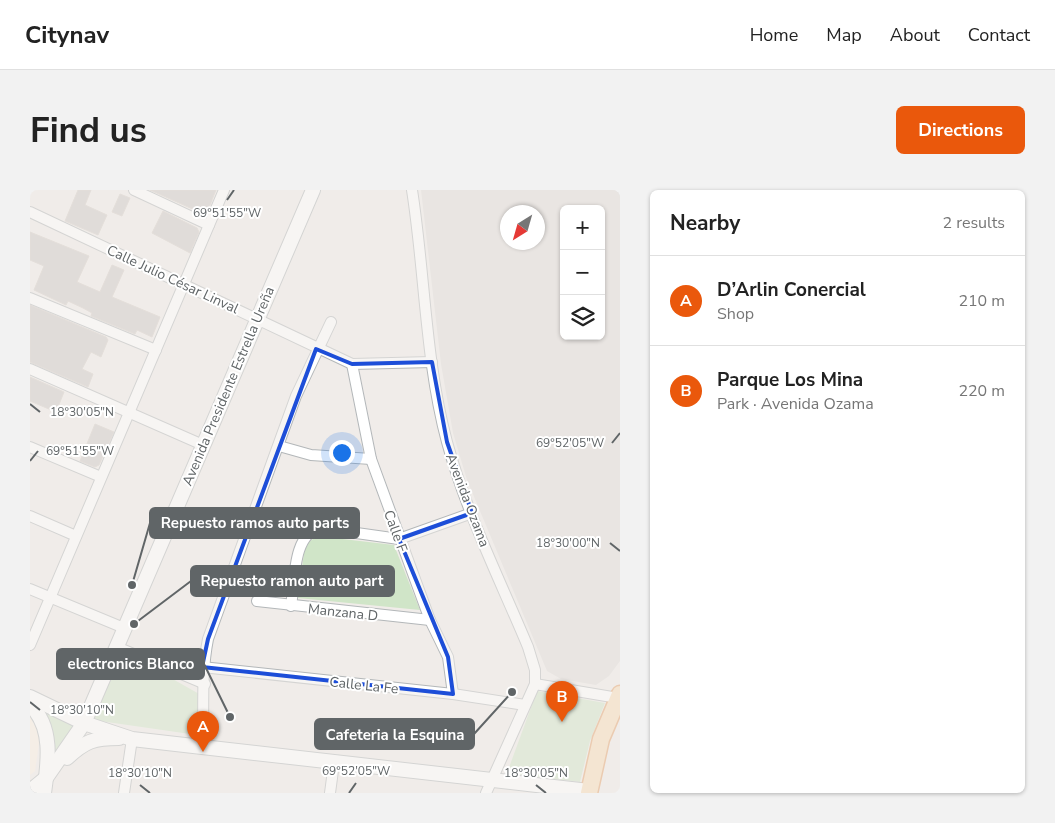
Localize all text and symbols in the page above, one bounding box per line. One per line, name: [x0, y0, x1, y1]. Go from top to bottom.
text: Citynav: [25, 19, 109, 51]
text: Home: [750, 23, 798, 47]
text: Map: [826, 23, 862, 47]
text: About: [890, 23, 940, 47]
text: Contact: [968, 23, 1030, 47]
button: Directions: [896, 106, 1025, 154]
text: Find us: [30, 107, 147, 154]
text: 69°51'55"W: [193, 205, 261, 221]
north arrow: [500, 205, 545, 250]
map controls: [560, 205, 605, 340]
button: +: [560, 205, 605, 250]
text: Nearby: [670, 209, 740, 237]
text: 2 results: [943, 212, 1005, 234]
street label: Calle Julio César Linval: [104, 241, 243, 319]
button: −: [560, 250, 605, 295]
text: D’Arlin Conercial: [717, 277, 866, 303]
street label: Avenida Presidente Estrella Ureña: [178, 284, 279, 489]
text: A: [680, 290, 692, 312]
text: 210 m: [958, 290, 1005, 312]
button: layers: [560, 295, 605, 340]
text: Shop: [717, 303, 754, 325]
text: Parque Los Mina: [717, 367, 863, 393]
text: B: [680, 380, 692, 402]
text: 220 m: [958, 380, 1005, 402]
text: Park · Avenida Ozama: [717, 393, 874, 415]
text: 18°30'05"N: [50, 404, 114, 420]
text: 69°52'05"W: [536, 435, 604, 451]
your location: [329, 440, 355, 466]
text: 69°51'55"W: [46, 443, 114, 459]
street label: Avenida Ozama: [441, 451, 494, 550]
street label: Calle F: [379, 507, 412, 555]
callout: Repuesto ramos auto parts: [150, 508, 359, 538]
text: Repuesto ramos auto parts: [161, 513, 349, 533]
text: 18°30'00"N: [536, 535, 600, 551]
callout: Repuesto ramon auto part: [191, 566, 394, 596]
text: Repuesto ramon auto part: [201, 571, 384, 591]
street label: Manzana D: [307, 599, 379, 626]
callout: electronics Blanco: [57, 649, 204, 679]
text: electronics Blanco: [68, 654, 195, 674]
street label: Calle La Fe: [328, 672, 399, 699]
pin: B: [546, 681, 578, 722]
text: 18°30'10"N: [50, 702, 114, 718]
pin: A: [187, 711, 219, 752]
callout: Cafeteria la Esquina: [315, 719, 474, 749]
text: Cafeteria la Esquina: [326, 725, 465, 745]
text: 69°52'05"W: [322, 763, 390, 779]
text: 18°30'10"N: [108, 765, 172, 781]
text: 18°30'05"N: [504, 765, 568, 781]

